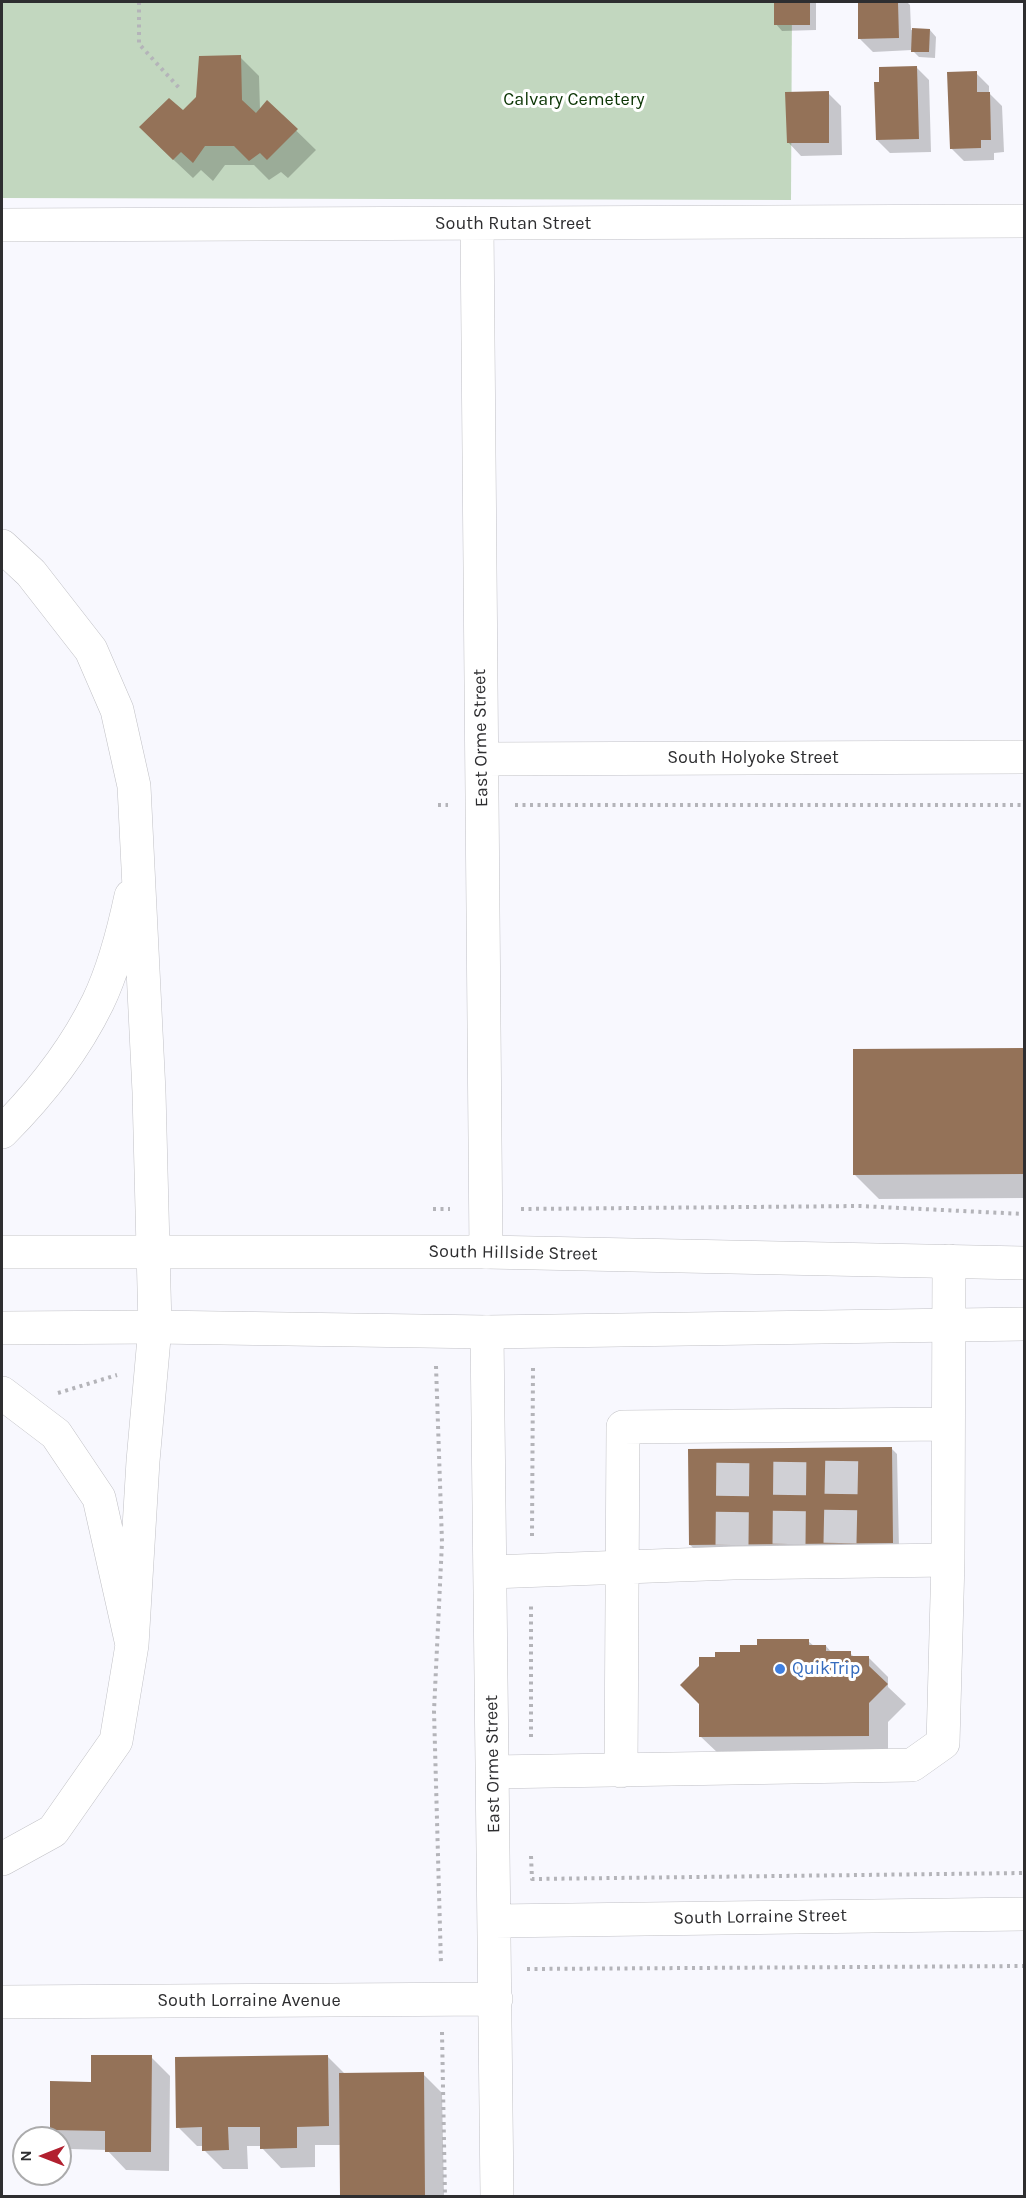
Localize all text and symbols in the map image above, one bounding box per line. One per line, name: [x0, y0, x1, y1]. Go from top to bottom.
park label: Calvary Cemetery: [503, 89, 645, 111]
street label: South Rutan Street: [435, 213, 591, 235]
street label: East Orme Street: [469, 669, 493, 807]
street label: South Holyoke Street: [667, 747, 839, 769]
street label: South Hillside Street: [428, 1241, 598, 1265]
place label: QuikTrip: [792, 1658, 860, 1680]
marker: QuikTrip: [773, 1662, 787, 1676]
street label: East Orme Street: [481, 1695, 505, 1833]
street label: South Lorraine Street: [673, 1905, 847, 1929]
street label: South Lorraine Avenue: [157, 1990, 341, 2012]
north arrow: [12, 2126, 72, 2186]
text: N: [16, 2150, 35, 2162]

